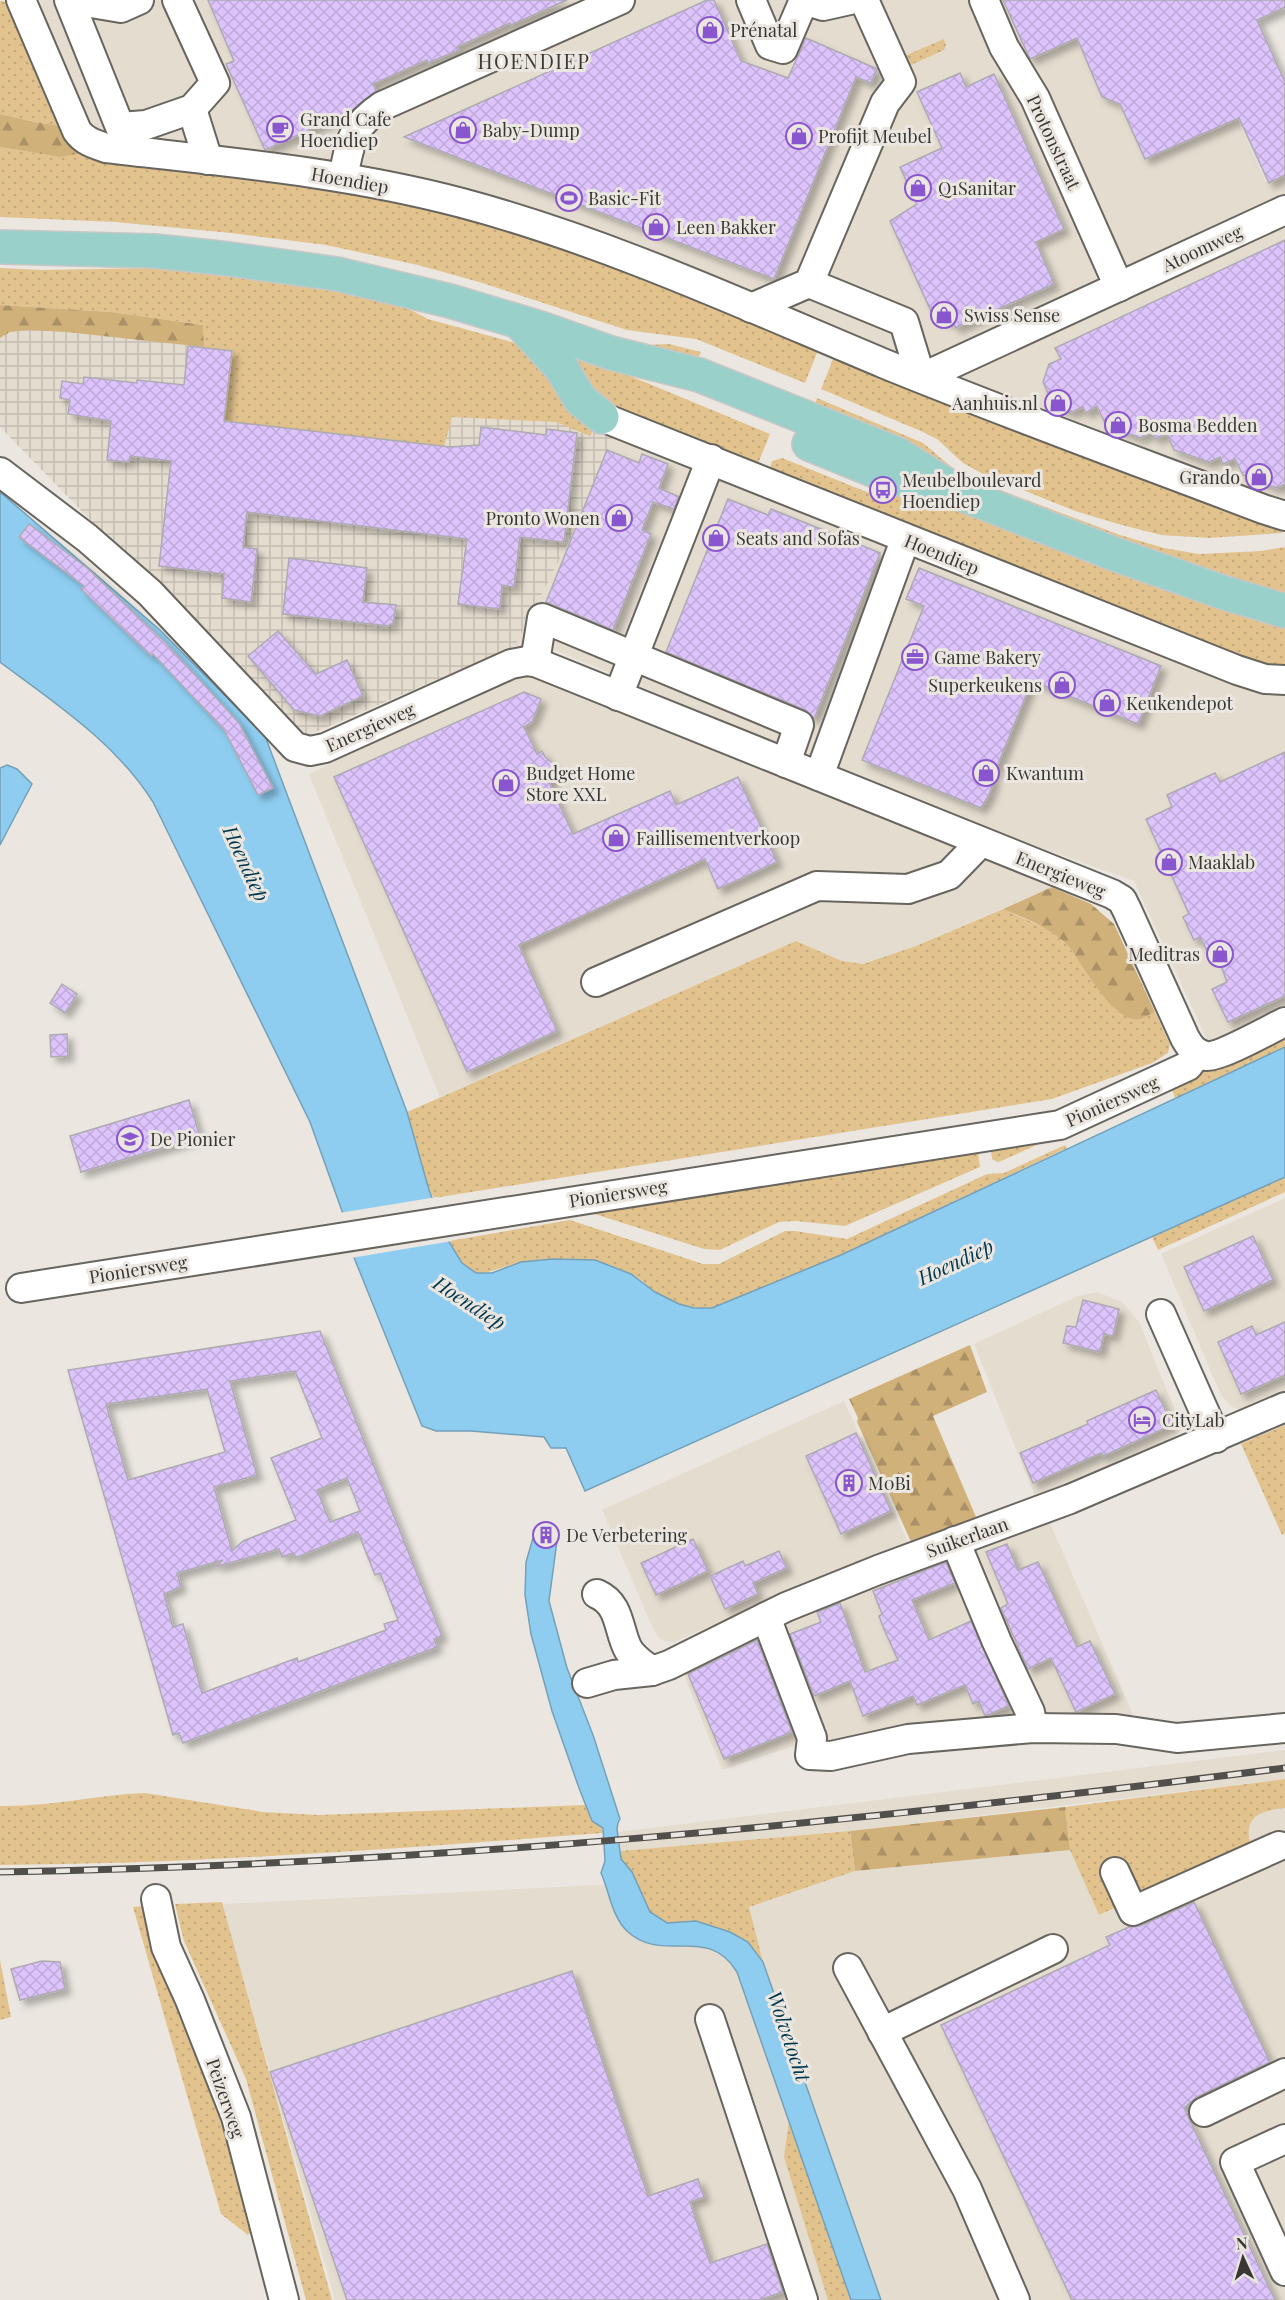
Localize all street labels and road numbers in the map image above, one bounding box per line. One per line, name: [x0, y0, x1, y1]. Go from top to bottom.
street label: Protonstraat: [1022, 91, 1087, 194]
street label: Hoendiep: [309, 161, 391, 199]
street label: Atoomweg: [1157, 219, 1246, 277]
street label: Hoendiep: [901, 528, 983, 580]
street label: Energieweg: [322, 697, 419, 757]
street label: Energieweg: [1012, 845, 1110, 903]
street label: Pioniersweg: [1062, 1070, 1163, 1132]
street label: Pioniersweg: [567, 1173, 669, 1213]
street label: Pioniersweg: [87, 1249, 189, 1289]
street label: Suikerlaan: [923, 1511, 1011, 1563]
street label: Peizerweg: [201, 2055, 251, 2141]

